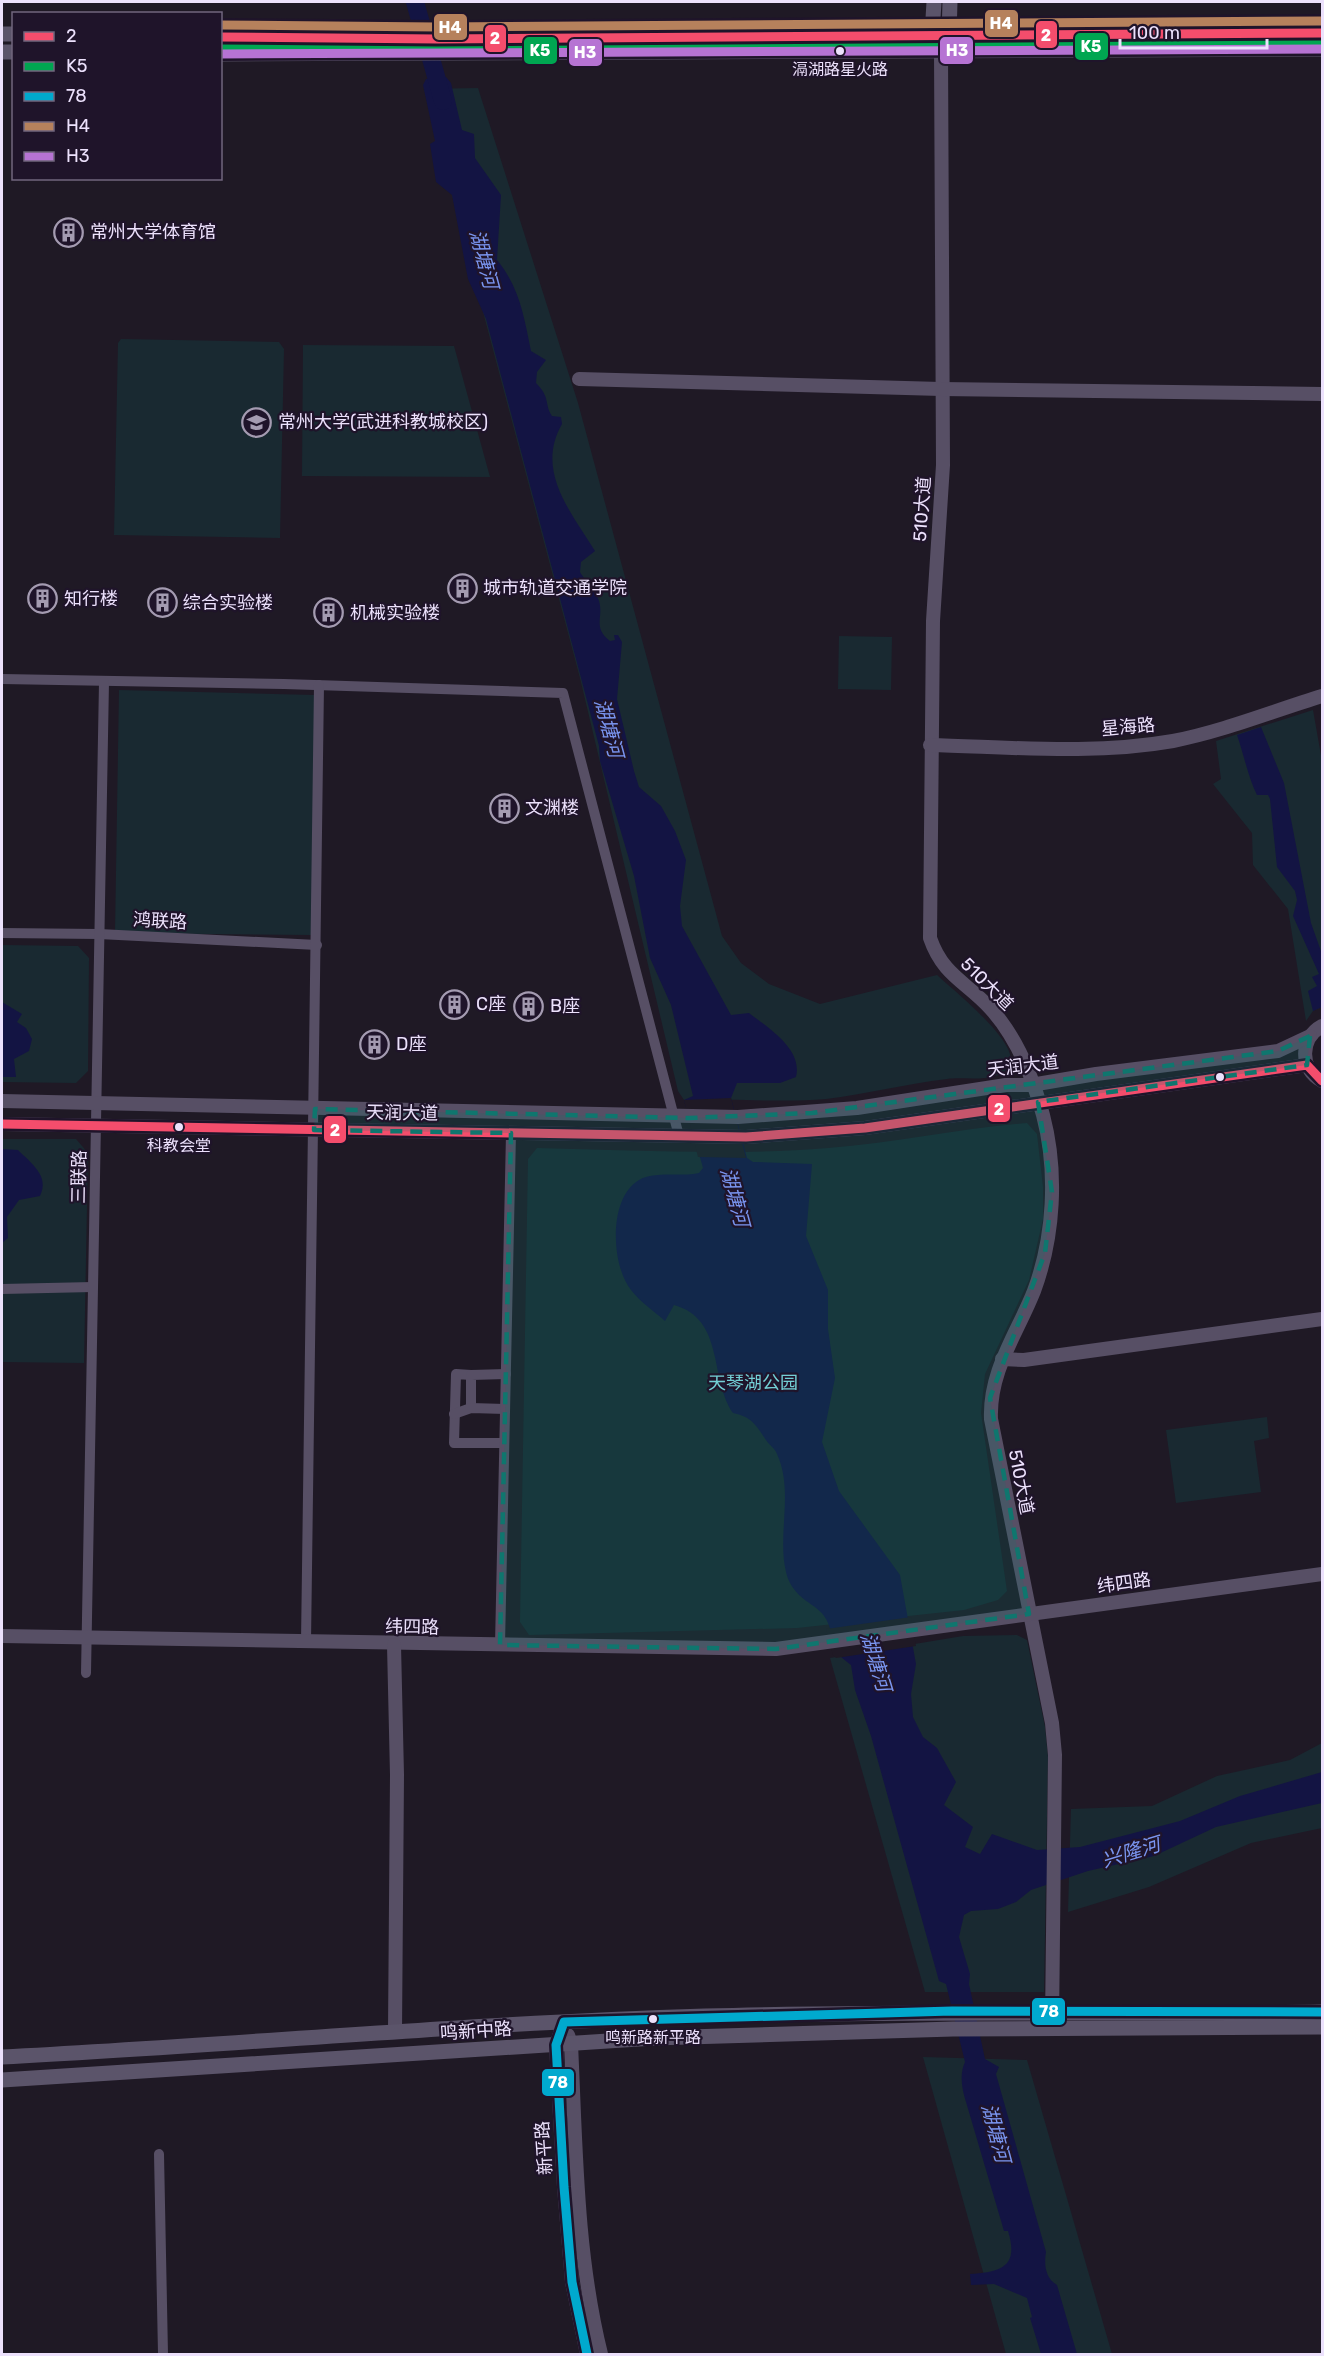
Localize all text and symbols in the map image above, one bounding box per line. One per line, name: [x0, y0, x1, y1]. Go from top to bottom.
line badge: H4: [984, 9, 1019, 38]
legend: [12, 12, 222, 180]
scale bar: [1120, 12, 1267, 50]
line badge: H4: [433, 13, 468, 41]
text: H4: [990, 14, 1012, 33]
text: H4: [439, 18, 461, 37]
line badge: 2: [1035, 20, 1058, 49]
text: 100 m: [1129, 22, 1180, 44]
line badge: 2: [484, 24, 507, 53]
text: 2: [66, 25, 77, 47]
text: 2: [1041, 26, 1051, 45]
text: 2: [490, 29, 500, 48]
line badge: K5: [1074, 32, 1109, 61]
line badge: K5: [523, 36, 558, 65]
line badge: H3: [939, 36, 974, 65]
text: K5: [1081, 37, 1101, 56]
line badge: H3: [568, 38, 603, 67]
text: K5: [530, 41, 550, 60]
text: H3: [946, 41, 968, 60]
text: H3: [574, 43, 596, 62]
marker: 滆湖路星火路: [834, 45, 846, 57]
text: K5: [66, 55, 88, 77]
place label: 滆湖路星火路: [792, 60, 888, 79]
text: 78: [66, 85, 87, 107]
text: H4: [66, 115, 90, 137]
text: H3: [66, 145, 90, 167]
building icon: 常州大学体育馆: [53, 216, 85, 248]
place label: 常州大学体育馆: [90, 221, 216, 243]
water label: 湖塘河: [465, 227, 504, 295]
school or university icon: 常州大学(武进科教城校区): [241, 406, 273, 438]
place label: 常州大学(武进科教城校区): [278, 411, 488, 433]
street label: 510大道: [909, 476, 935, 542]
building icon: 城市轨道交通学院: [446, 572, 478, 604]
place label: 城市轨道交通学院: [483, 577, 627, 599]
building icon: 知行楼: [27, 583, 59, 615]
building icon: 综合实验楼: [146, 587, 178, 619]
place label: 知行楼: [64, 588, 118, 610]
place label: 综合实验楼: [183, 592, 273, 614]
building icon: 机械实验楼: [313, 597, 345, 629]
place label: 机械实验楼: [350, 602, 440, 624]
water label: 湖塘河: [590, 696, 629, 764]
street label: 星海路: [1100, 714, 1156, 740]
building icon: 文渊楼: [488, 792, 520, 824]
place label: 文渊楼: [525, 797, 579, 819]
street label: 鸿联路: [132, 909, 188, 933]
street label: 510大道: [956, 953, 1018, 1015]
building icon: C座: [439, 988, 471, 1020]
building icon: B座: [513, 990, 545, 1022]
place label: C座: [476, 993, 506, 1015]
place label: B座: [550, 995, 580, 1017]
building icon: D座: [359, 1028, 391, 1060]
place label: D座: [396, 1033, 426, 1055]
street label: 天润大道: [986, 1051, 1060, 1081]
unlabelled marker: [1214, 1071, 1226, 1083]
line badge: 2: [987, 1094, 1011, 1123]
text: 2: [994, 1100, 1004, 1119]
street label: 天润大道: [366, 1101, 438, 1125]
line badge: 2: [323, 1115, 347, 1144]
marker: 科教会堂: [173, 1121, 185, 1133]
text: 2: [330, 1121, 340, 1140]
place label: 科教会堂: [147, 1136, 211, 1155]
street label: 三联路: [68, 1150, 90, 1204]
water label: 湖塘河: [716, 1165, 755, 1233]
park label: 天琴湖公园: [708, 1372, 798, 1394]
street label: 510大道: [1004, 1448, 1038, 1516]
street label: 纬四路: [1096, 1568, 1152, 1598]
street label: 纬四路: [385, 1616, 439, 1638]
water label: 湖塘河: [856, 1630, 897, 1698]
water label: 兴隆河: [1099, 1831, 1167, 1872]
line badge: 78: [1031, 1997, 1066, 2026]
text: 78: [1039, 2002, 1059, 2021]
marker: 鸣新路新平路: [647, 2013, 659, 2025]
street label: 鸣新中路: [439, 2018, 513, 2044]
place label: 鸣新路新平路: [605, 2028, 701, 2047]
line badge: 78: [541, 2068, 575, 2097]
text: 78: [548, 2073, 568, 2092]
water label: 湖塘河: [977, 2101, 1016, 2169]
street label: 新平路: [531, 2120, 557, 2176]

